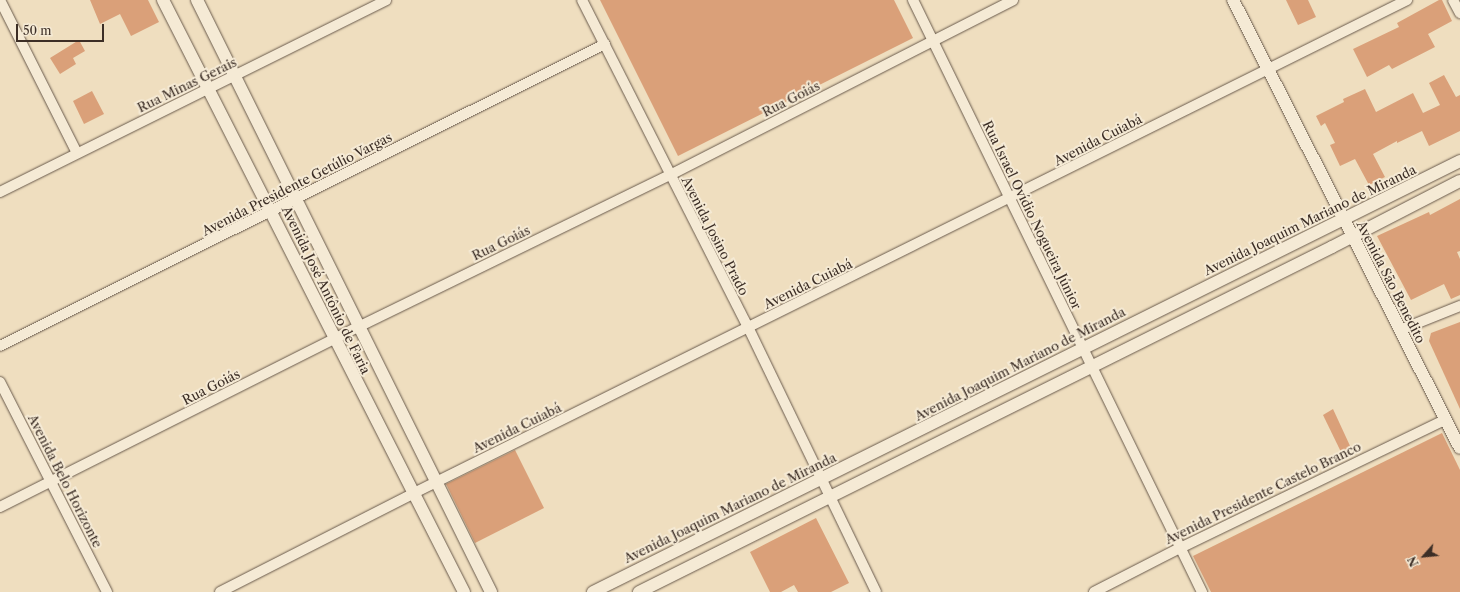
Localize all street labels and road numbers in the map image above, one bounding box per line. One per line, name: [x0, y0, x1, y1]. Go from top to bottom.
street label: Rua Minas Gerais: [135, 54, 239, 116]
street label: Rua Goiás: [760, 78, 822, 120]
street label: Avenida Cuiabá: [1051, 111, 1145, 169]
street label: Rua Israel Ovídio Nogueira Júnior: [979, 118, 1085, 312]
street label: Avenida Presidente Getúlio Vargas: [199, 129, 395, 239]
street label: Avenida Joaquim Mariano de Miranda: [1201, 162, 1419, 278]
street label: Avenida Josino Prado: [678, 174, 752, 298]
street label: Avenida José Antônio de Faria: [278, 203, 374, 377]
street label: Avenida São Benedito: [1353, 218, 1429, 346]
street label: Rua Goiás: [469, 222, 533, 264]
street label: Avenida Cuiabá: [761, 256, 855, 312]
street label: Avenida Joaquim Mariano de Miranda: [912, 304, 1128, 424]
street label: Rua Goiás: [180, 366, 242, 408]
street label: Avenida Cuiabá: [470, 400, 564, 456]
street label: Avenida Belo Horizonte: [25, 412, 105, 550]
street label: Avenida Presidente Castelo Branco: [1162, 439, 1364, 547]
street label: Avenida Joaquim Mariano de Miranda: [621, 450, 839, 566]

